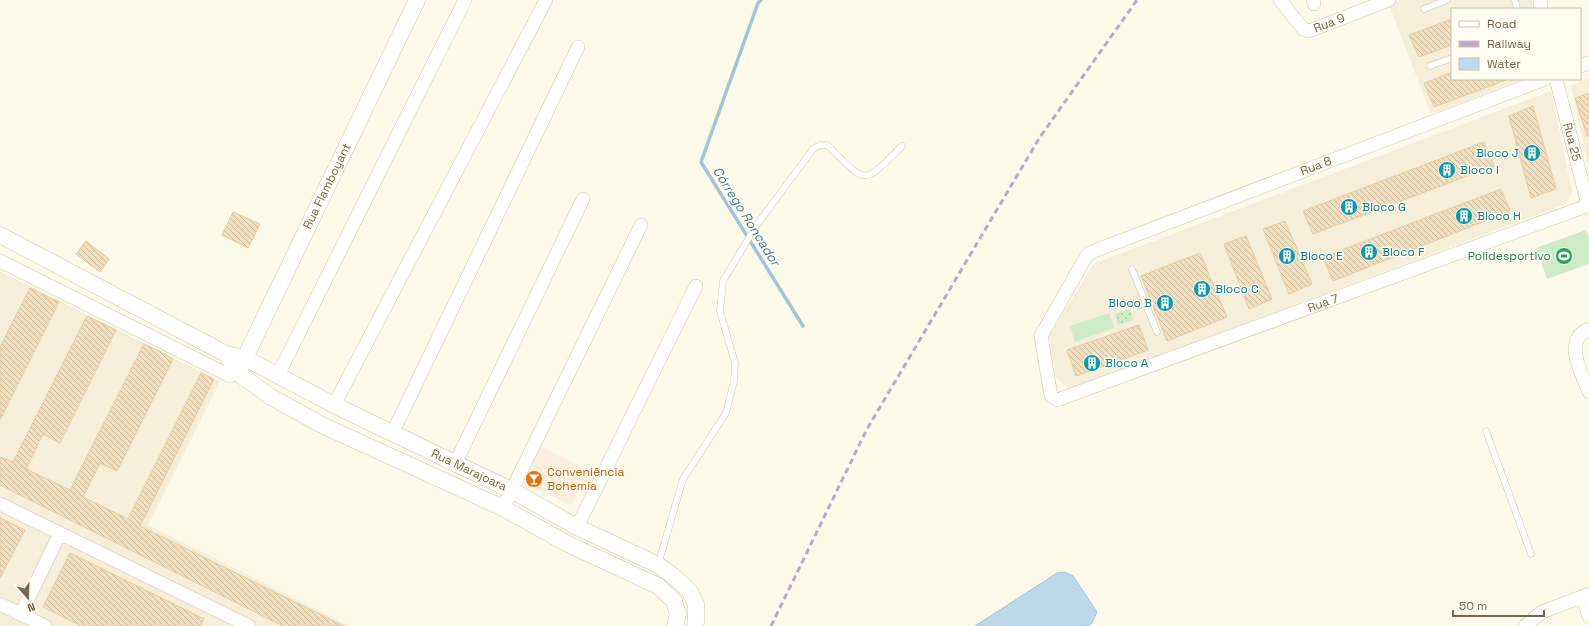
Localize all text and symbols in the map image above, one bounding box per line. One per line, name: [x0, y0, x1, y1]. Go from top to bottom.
legend: [1451, 8, 1581, 80]
street label: Rua 9: [1311, 10, 1347, 36]
text: Road: [1487, 16, 1516, 32]
text: Railway: [1487, 36, 1531, 52]
text: Water: [1487, 56, 1521, 72]
street label: Rua 25: [1559, 121, 1585, 163]
street label: Rua Flamboyant: [299, 140, 355, 232]
building icon: Bloco J: [1522, 143, 1542, 163]
place label: Bloco J: [1476, 145, 1519, 161]
street label: Rua 8: [1298, 153, 1334, 179]
building icon: Bloco I: [1437, 160, 1457, 180]
place label: Bloco I: [1460, 162, 1499, 178]
water label: Córrego Roncador: [709, 163, 785, 271]
building icon: Bloco G: [1339, 197, 1359, 217]
place label: Bloco G: [1362, 199, 1406, 215]
building icon: Bloco H: [1454, 206, 1474, 226]
place label: Bloco H: [1477, 208, 1521, 224]
building icon: Bloco F: [1359, 242, 1379, 262]
place label: Bloco F: [1382, 244, 1425, 260]
building icon: Bloco E: [1277, 246, 1297, 266]
sports icon: Polidesportivo: [1554, 246, 1574, 266]
place label: Bloco E: [1300, 248, 1343, 264]
place label: Polidesportivo: [1468, 248, 1551, 264]
building icon: Bloco C: [1192, 279, 1212, 299]
place label: Bloco C: [1215, 281, 1259, 297]
street label: Rua 7: [1305, 290, 1341, 316]
building icon: Bloco B: [1155, 293, 1175, 313]
place label: Bloco B: [1108, 295, 1152, 311]
building icon: Bloco A: [1082, 353, 1102, 373]
place label: Bloco A: [1105, 355, 1149, 371]
street label: Rua Marajoara: [429, 445, 510, 495]
place label: Conveniência Bohemia: [547, 464, 624, 494]
bar icon: Conveniência Bohemia: [524, 469, 544, 489]
north arrow: [8, 578, 48, 618]
scale bar: [1453, 592, 1544, 618]
text: 50 m: [1459, 598, 1487, 614]
text: N: [26, 600, 37, 615]

